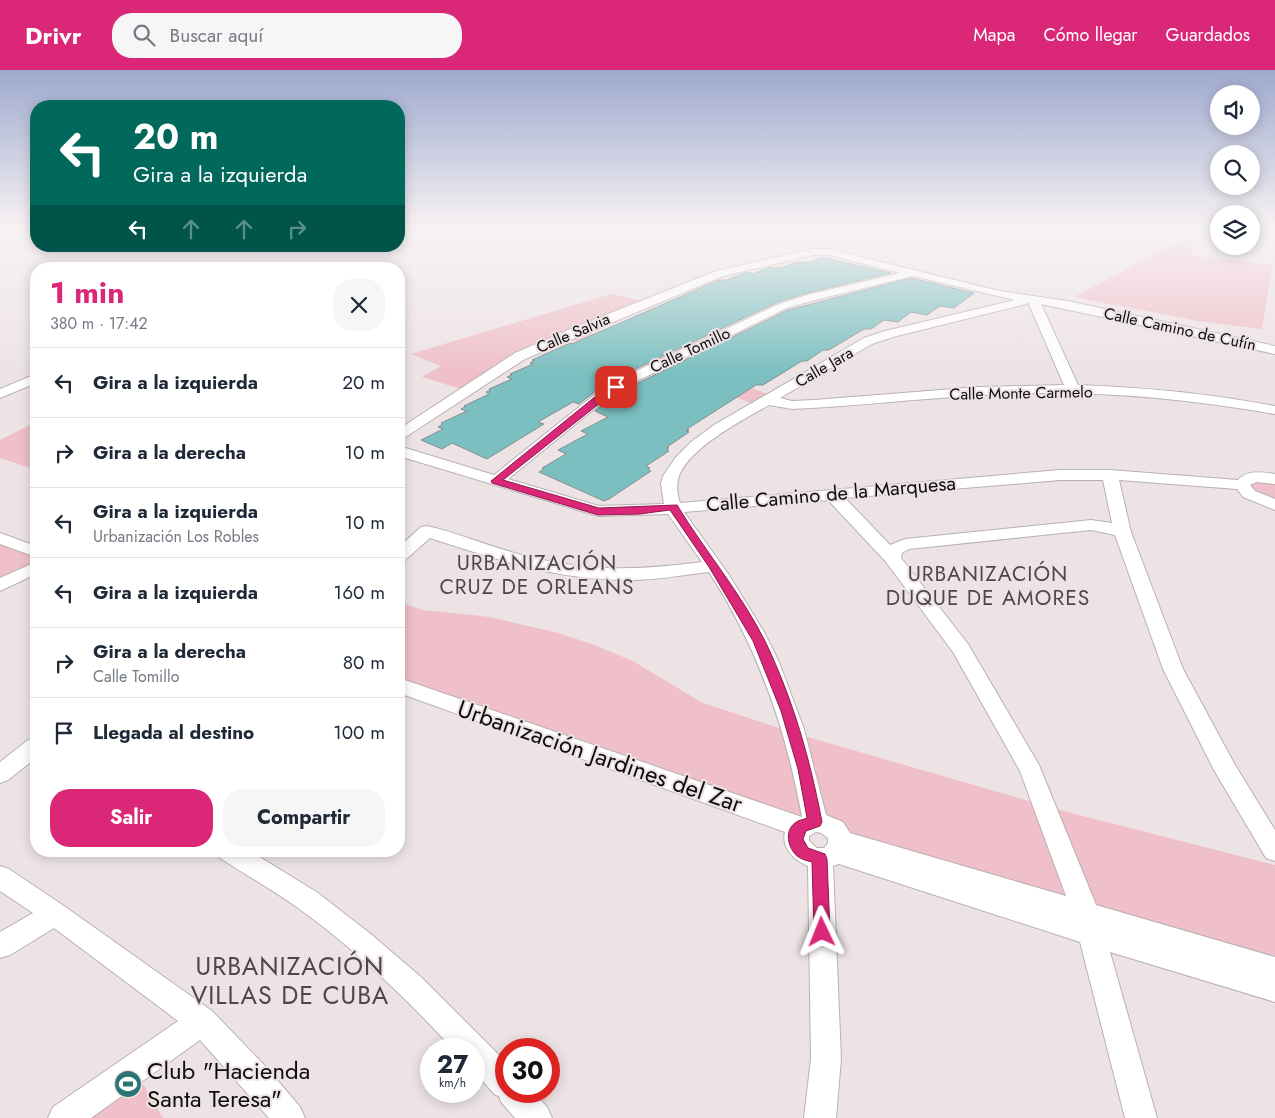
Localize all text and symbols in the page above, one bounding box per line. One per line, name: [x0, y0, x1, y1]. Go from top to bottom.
search box: [112, 13, 462, 58]
text: Drivr: [25, 18, 82, 53]
icon: search: [130, 21, 158, 49]
text: Buscar aquí: [170, 22, 263, 49]
text: Mapa: [973, 22, 1015, 48]
text: Cómo llegar: [1043, 22, 1138, 48]
text: Guardados: [1166, 22, 1250, 48]
map controls: [1210, 85, 1260, 255]
button: sound: [1210, 85, 1260, 135]
text: 20 m: [133, 112, 218, 162]
icon: left: [50, 120, 115, 185]
button: search: [1210, 145, 1260, 195]
text: Gira a la izquierda: [133, 158, 307, 190]
button: layers: [1210, 205, 1260, 255]
icon: left: [124, 215, 152, 243]
icon: ahead: [177, 215, 205, 243]
icon: ahead: [230, 215, 258, 243]
icon: right: [283, 215, 311, 243]
text: 1 min: [50, 271, 124, 314]
button: close: [333, 279, 385, 331]
street label: Calle Camino de Cufín: [1102, 302, 1258, 356]
street label: Calle Salvia: [533, 307, 613, 359]
text: 380 m · 17:42: [50, 312, 148, 335]
street label: Calle Tomillo: [646, 321, 734, 379]
street label: Calle Jara: [791, 341, 857, 393]
pin: [595, 366, 637, 408]
icon: left: [50, 369, 78, 397]
text: Gira a la izquierda: [93, 369, 258, 396]
text: 20 m: [342, 369, 385, 396]
icon: arrive: [602, 373, 630, 401]
street label: Calle Monte Carmelo: [949, 380, 1093, 406]
icon: right: [50, 439, 78, 467]
text: Gira a la derecha: [93, 439, 246, 466]
text: 10 m: [345, 439, 385, 466]
street label: Calle Camino de la Marquesa: [705, 469, 957, 519]
text: Gira a la izquierda: [93, 498, 258, 525]
icon: left: [50, 509, 78, 537]
text: 10 m: [345, 509, 385, 536]
text: Urbanización Los Robles: [93, 525, 259, 548]
district label: URBANIZACIÓN CRUZ DE ORLEANS: [439, 548, 635, 602]
district label: URBANIZACIÓN DUQUE DE AMORES: [886, 559, 1090, 613]
icon: left: [50, 579, 78, 607]
text: Gira a la izquierda: [93, 579, 258, 606]
text: 160 m: [334, 579, 385, 606]
text: Gira a la derecha: [93, 638, 246, 665]
icon: right: [50, 649, 78, 677]
text: 80 m: [343, 649, 385, 676]
text: Calle Tomillo: [93, 665, 179, 688]
street label: Urbanización Jardines del Zar: [453, 691, 748, 822]
icon: arrive: [50, 719, 78, 747]
text: Llegada al destino: [93, 719, 254, 746]
text: 100 m: [333, 719, 385, 746]
button: Salir: [50, 789, 213, 847]
button: Compartir: [223, 789, 385, 847]
position arrow: [795, 905, 847, 957]
district label: URBANIZACIÓN VILLAS DE CUBA: [191, 948, 389, 1013]
speed limit sign: 30: [495, 1038, 560, 1103]
text: 27: [437, 1046, 468, 1082]
place label: Club "Hacienda Santa Teresa": [147, 1053, 310, 1116]
sports icon: Club "Hacienda Santa Teresa": [113, 1069, 143, 1099]
text: km/h: [439, 1074, 466, 1092]

